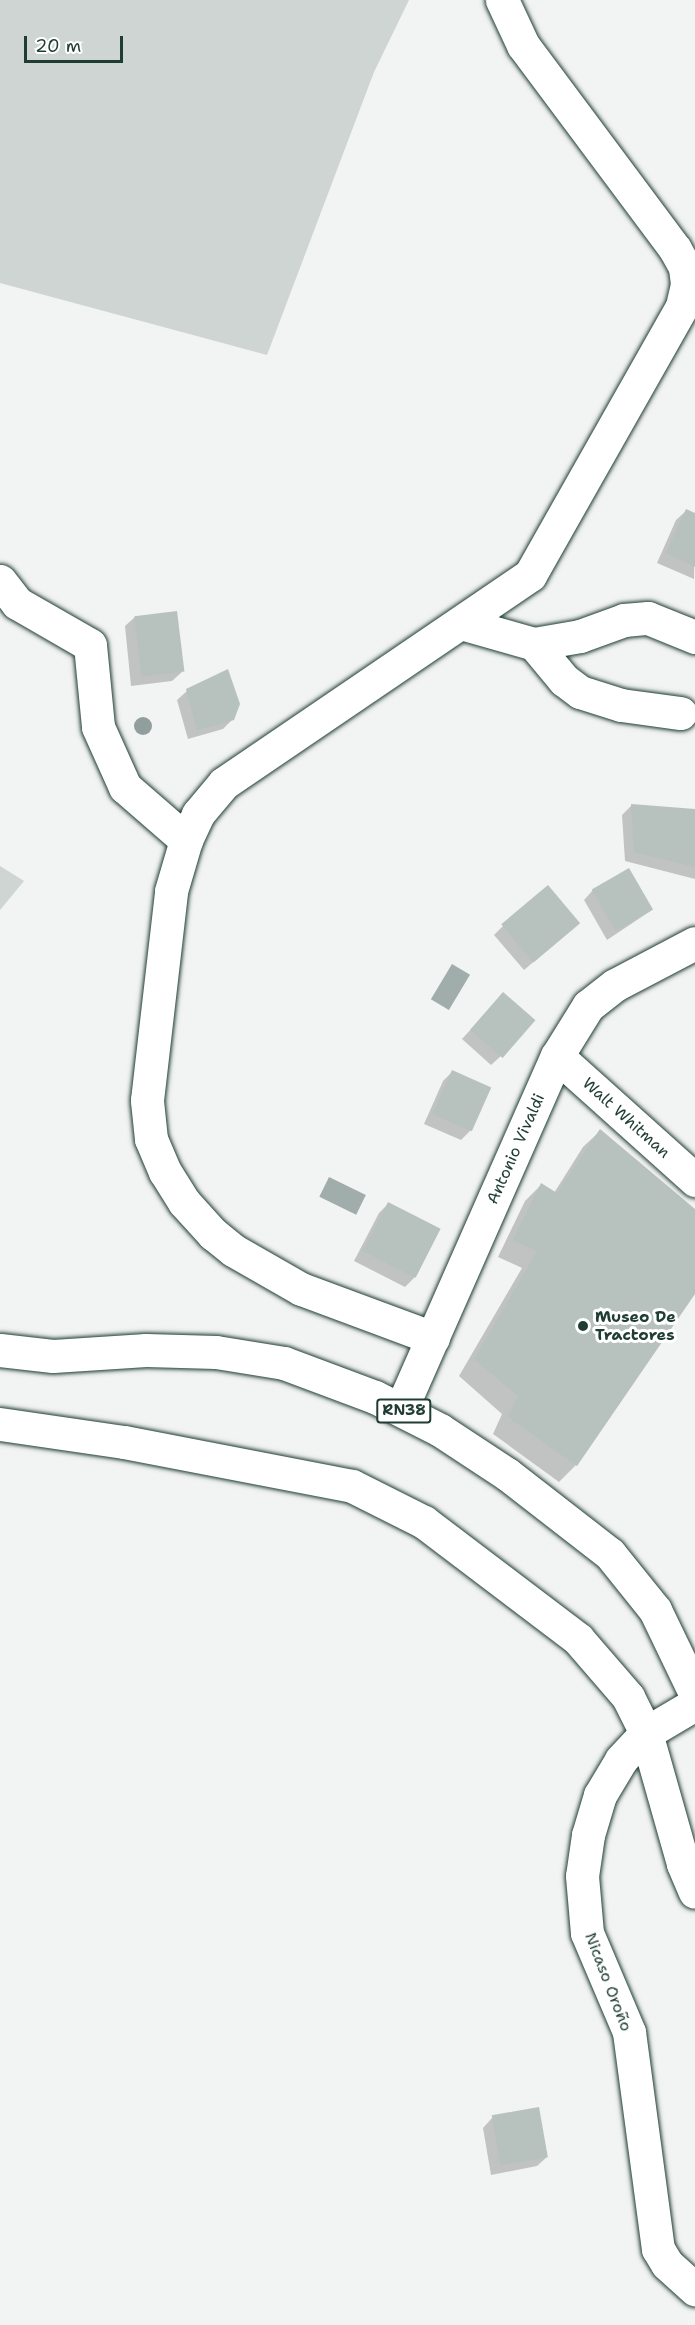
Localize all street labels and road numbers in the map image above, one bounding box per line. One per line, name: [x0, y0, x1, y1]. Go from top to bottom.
street label: Walt Whitman: [578, 1074, 674, 1162]
street label: Antonio Vivaldi: [483, 1091, 549, 1207]
road number: RN38: [376, 1399, 432, 1423]
street label: Nicaso Oroño: [580, 1930, 636, 2034]

